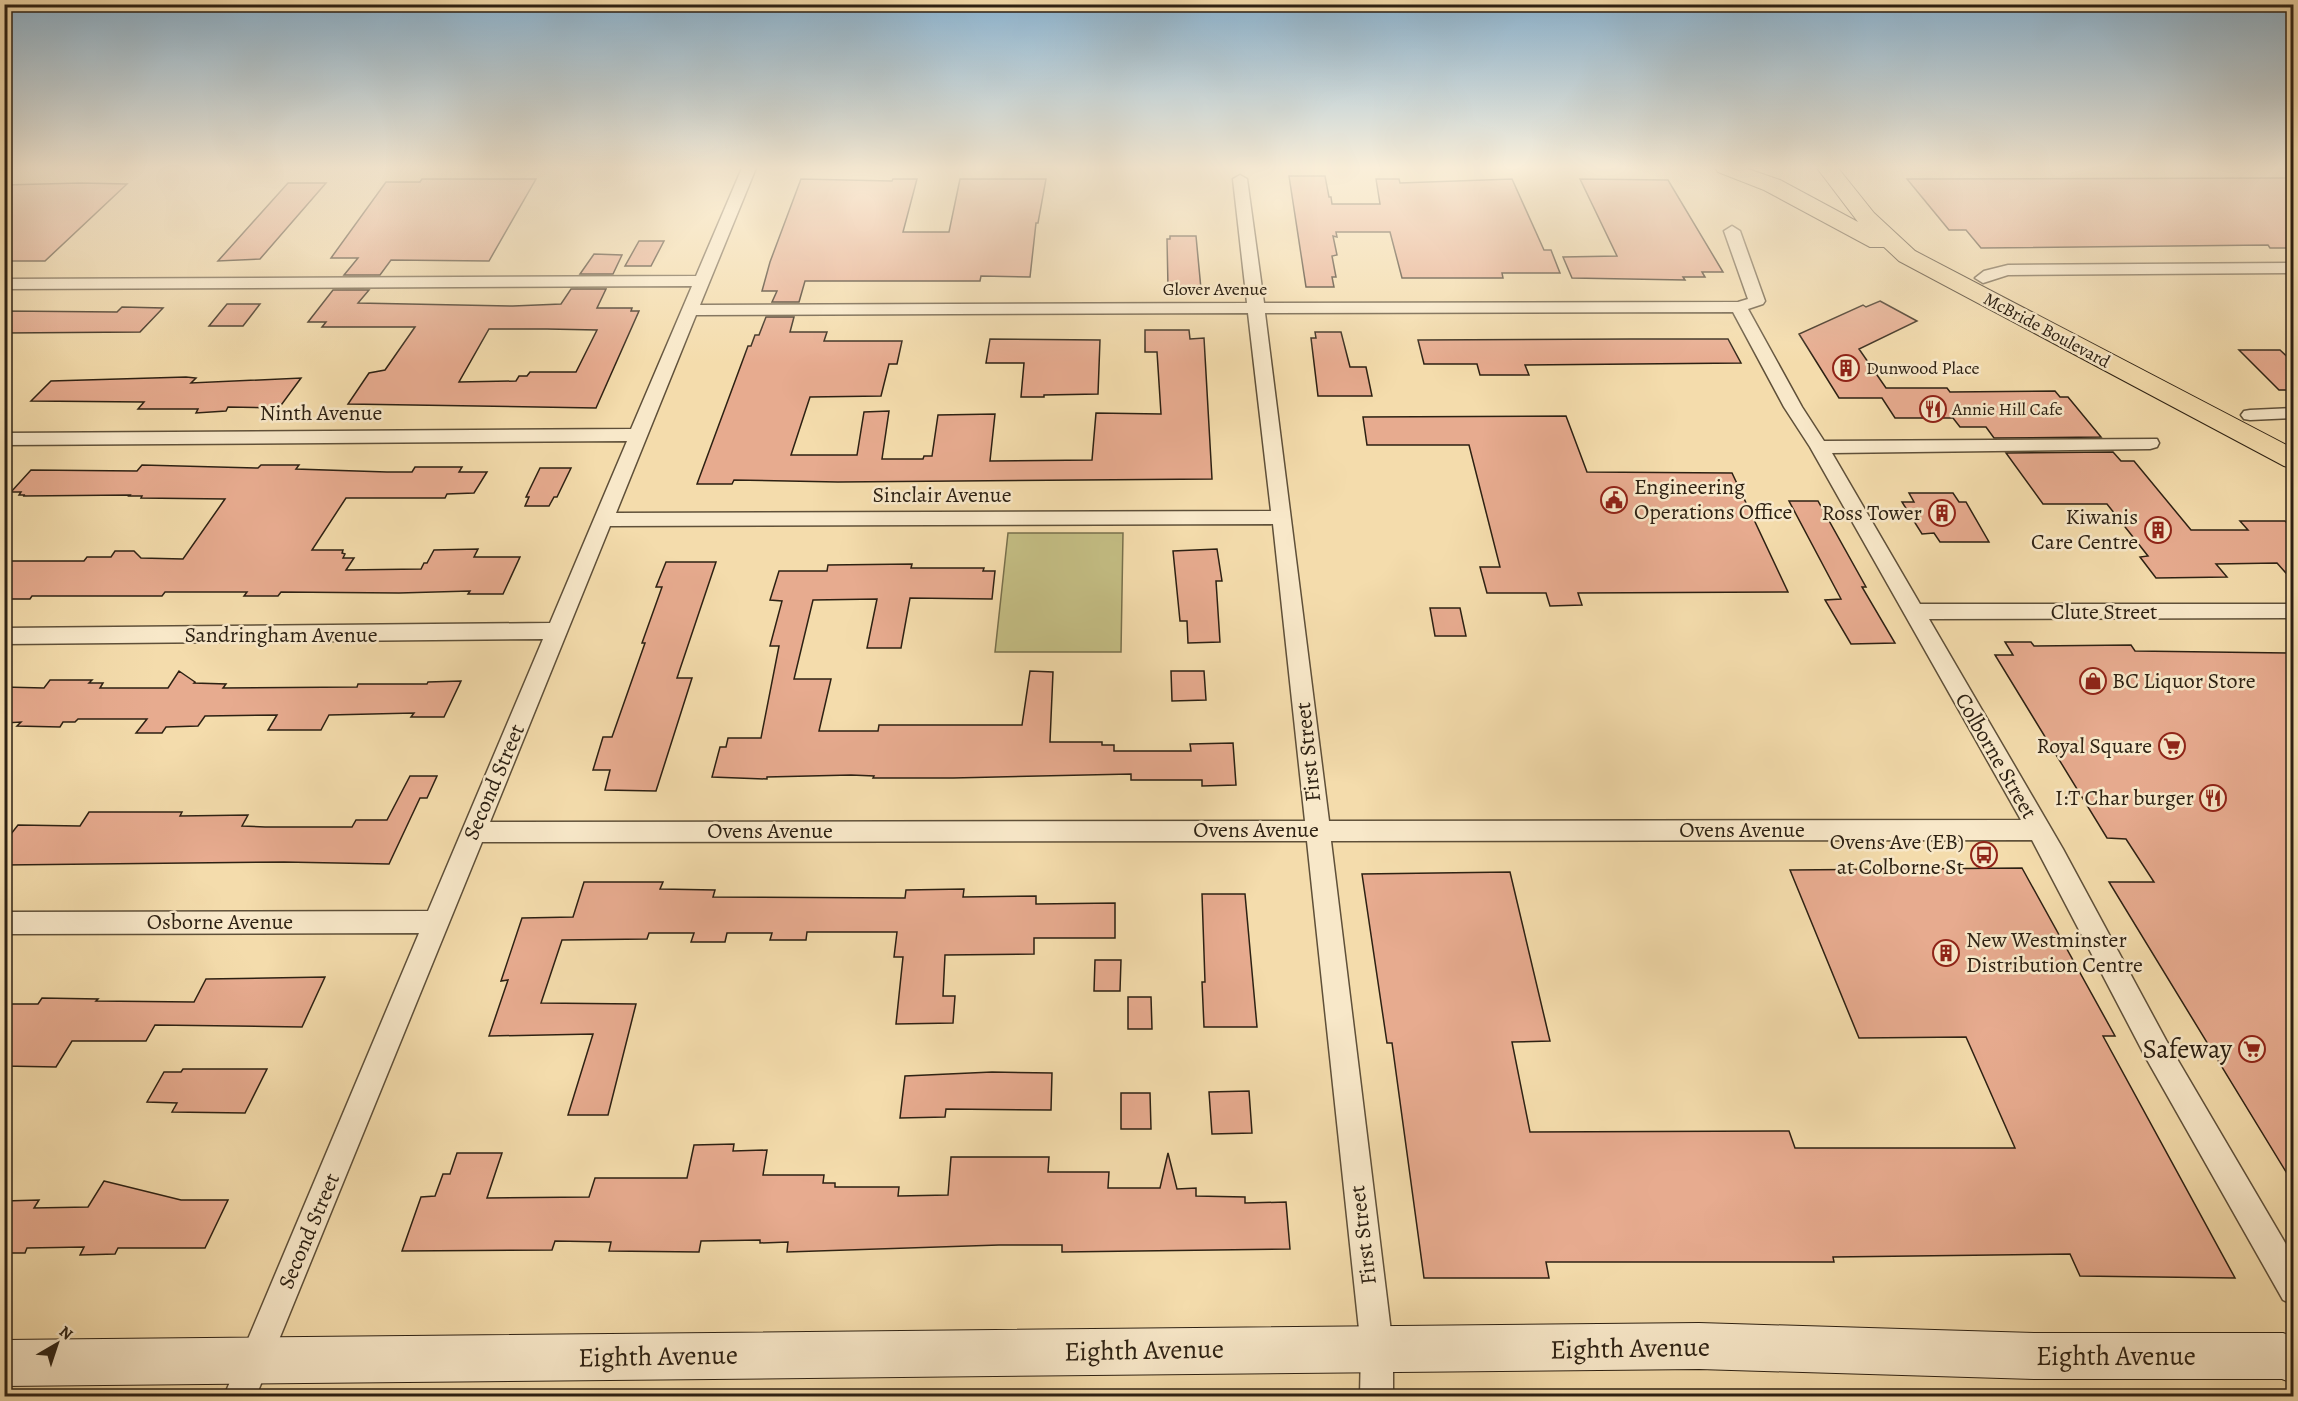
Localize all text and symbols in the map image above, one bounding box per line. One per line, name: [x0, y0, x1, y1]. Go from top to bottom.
street label: Glover Avenue: [1163, 277, 1267, 301]
street label: McBride Boulevard: [1980, 287, 2115, 374]
building icon: Dunwood Place: [1831, 353, 1861, 383]
place label: Dunwood Place: [1866, 356, 1980, 380]
restaurant icon: Annie Hill Cafe: [1918, 394, 1948, 424]
place label: Annie Hill Cafe: [1951, 397, 2063, 421]
street label: Ninth Avenue: [260, 398, 382, 428]
place label: Engineering Operations Office: [1634, 472, 1792, 527]
street label: Sinclair Avenue: [872, 480, 1012, 510]
public building icon: Engineering Operations Office: [1599, 485, 1629, 515]
place label: Ross Tower: [1821, 498, 1922, 528]
building icon: Ross Tower: [1927, 498, 1957, 528]
place label: Kiwanis Care Centre: [2031, 502, 2138, 557]
building icon: Kiwanis Care Centre: [2143, 515, 2173, 545]
street label: Clute Street: [2051, 597, 2157, 627]
street label: Sandringham Avenue: [184, 620, 378, 650]
shop icon: BC Liquor Store: [2078, 666, 2108, 696]
place label: BC Liquor Store: [2112, 666, 2256, 696]
street label: Colborne Street: [1948, 688, 2044, 824]
street label: First Street: [1288, 701, 1328, 803]
street label: Second Street: [456, 719, 532, 845]
place label: Royal Square: [2036, 731, 2152, 761]
supermarket icon: Royal Square: [2157, 731, 2187, 761]
place label: I:T Char burger: [2055, 783, 2194, 813]
restaurant icon: I:T Char burger: [2198, 783, 2228, 813]
street label: Ovens Avenue: [1193, 815, 1319, 845]
street label: Ovens Avenue: [1679, 815, 1805, 845]
street label: Ovens Avenue: [707, 816, 833, 846]
place label: Ovens Ave (EB) at Colborne St: [1830, 827, 1964, 882]
bus stop icon: Ovens Ave (EB) at Colborne St: [1969, 840, 1999, 870]
street label: Osborne Avenue: [147, 907, 293, 937]
place label: New Westminster Distribution Centre: [1966, 925, 2143, 980]
building icon: New Westminster Distribution Centre: [1931, 938, 1961, 968]
place label: Safeway: [2142, 1031, 2233, 1067]
supermarket icon: Safeway: [2237, 1034, 2267, 1064]
street label: Second Street: [271, 1168, 347, 1294]
street label: First Street: [1342, 1184, 1384, 1286]
north arrow: [27, 1314, 87, 1374]
text: N: [54, 1321, 78, 1346]
street label: Eighth Avenue: [1550, 1329, 1710, 1367]
street label: Eighth Avenue: [1064, 1331, 1224, 1369]
street label: Eighth Avenue: [578, 1337, 738, 1375]
street label: Eighth Avenue: [2036, 1338, 2196, 1374]

